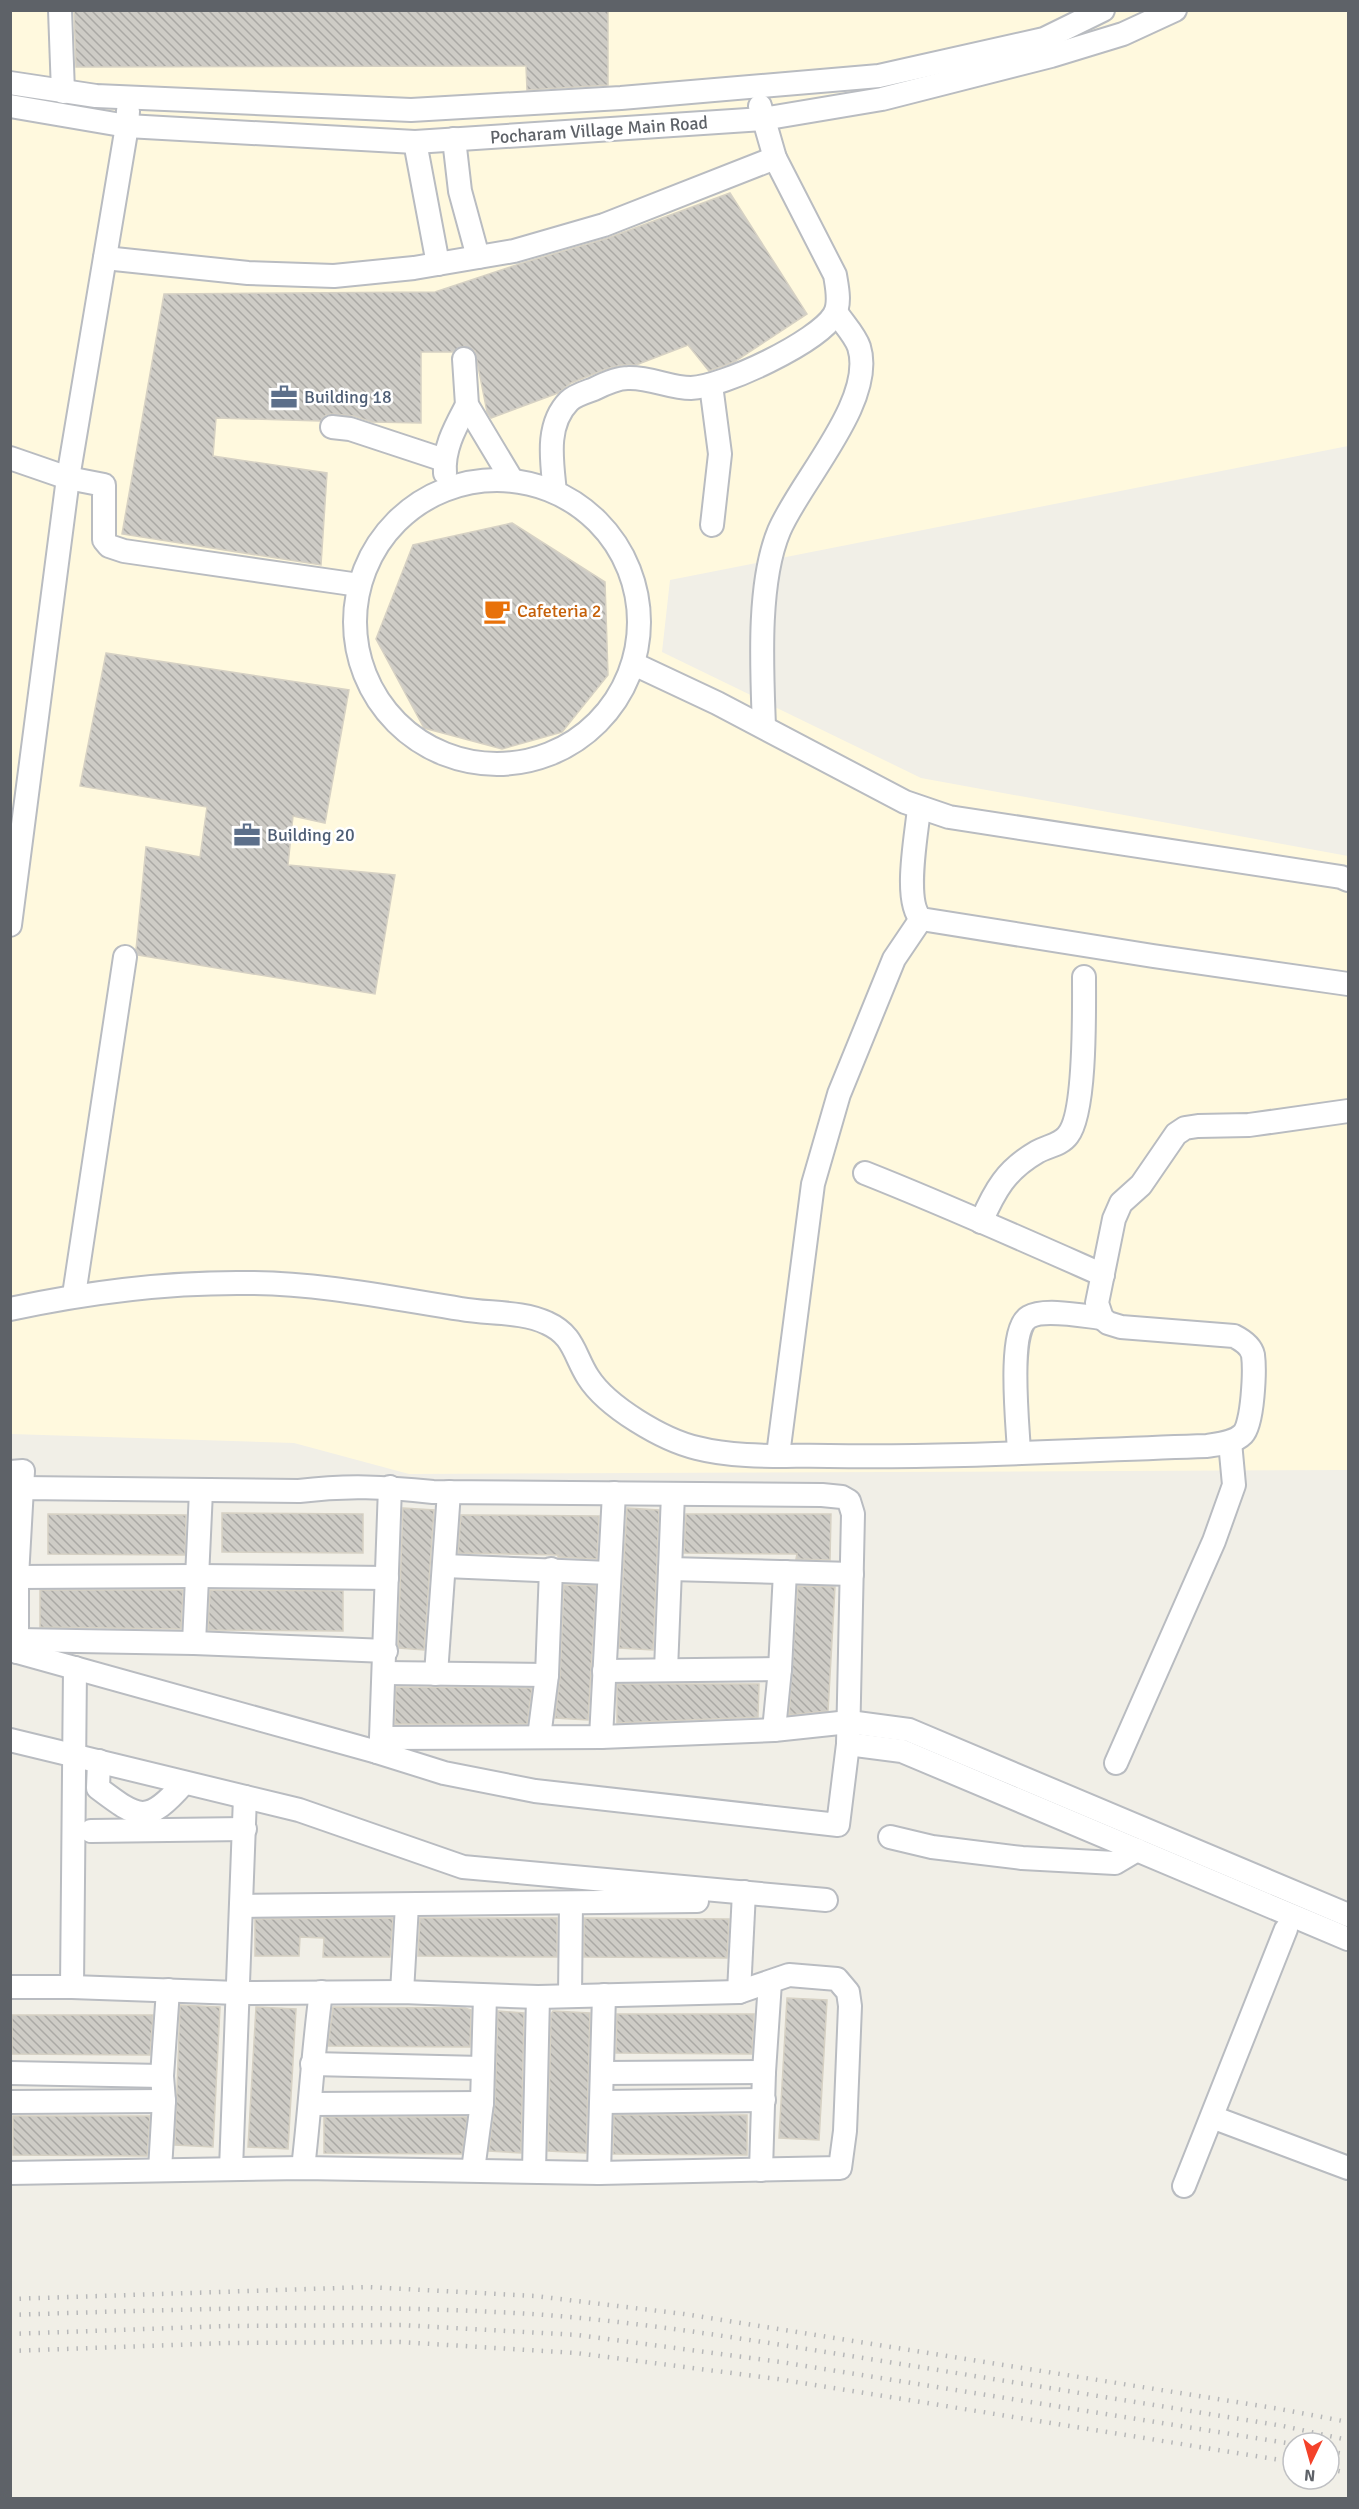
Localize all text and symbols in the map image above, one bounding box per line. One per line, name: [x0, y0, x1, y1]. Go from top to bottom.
street label: Pocharam Village Main Road: [489, 111, 709, 149]
office icon: Building 18: [269, 382, 299, 412]
place label: Building 18: [304, 386, 392, 408]
cafe icon: Cafeteria 2: [482, 596, 512, 626]
place label: Cafeteria 2: [517, 600, 602, 622]
office icon: Building 20: [232, 820, 262, 850]
place label: Building 20: [267, 824, 355, 846]
north arrow: [1281, 2431, 1341, 2491]
text: N: [1303, 2464, 1316, 2485]

